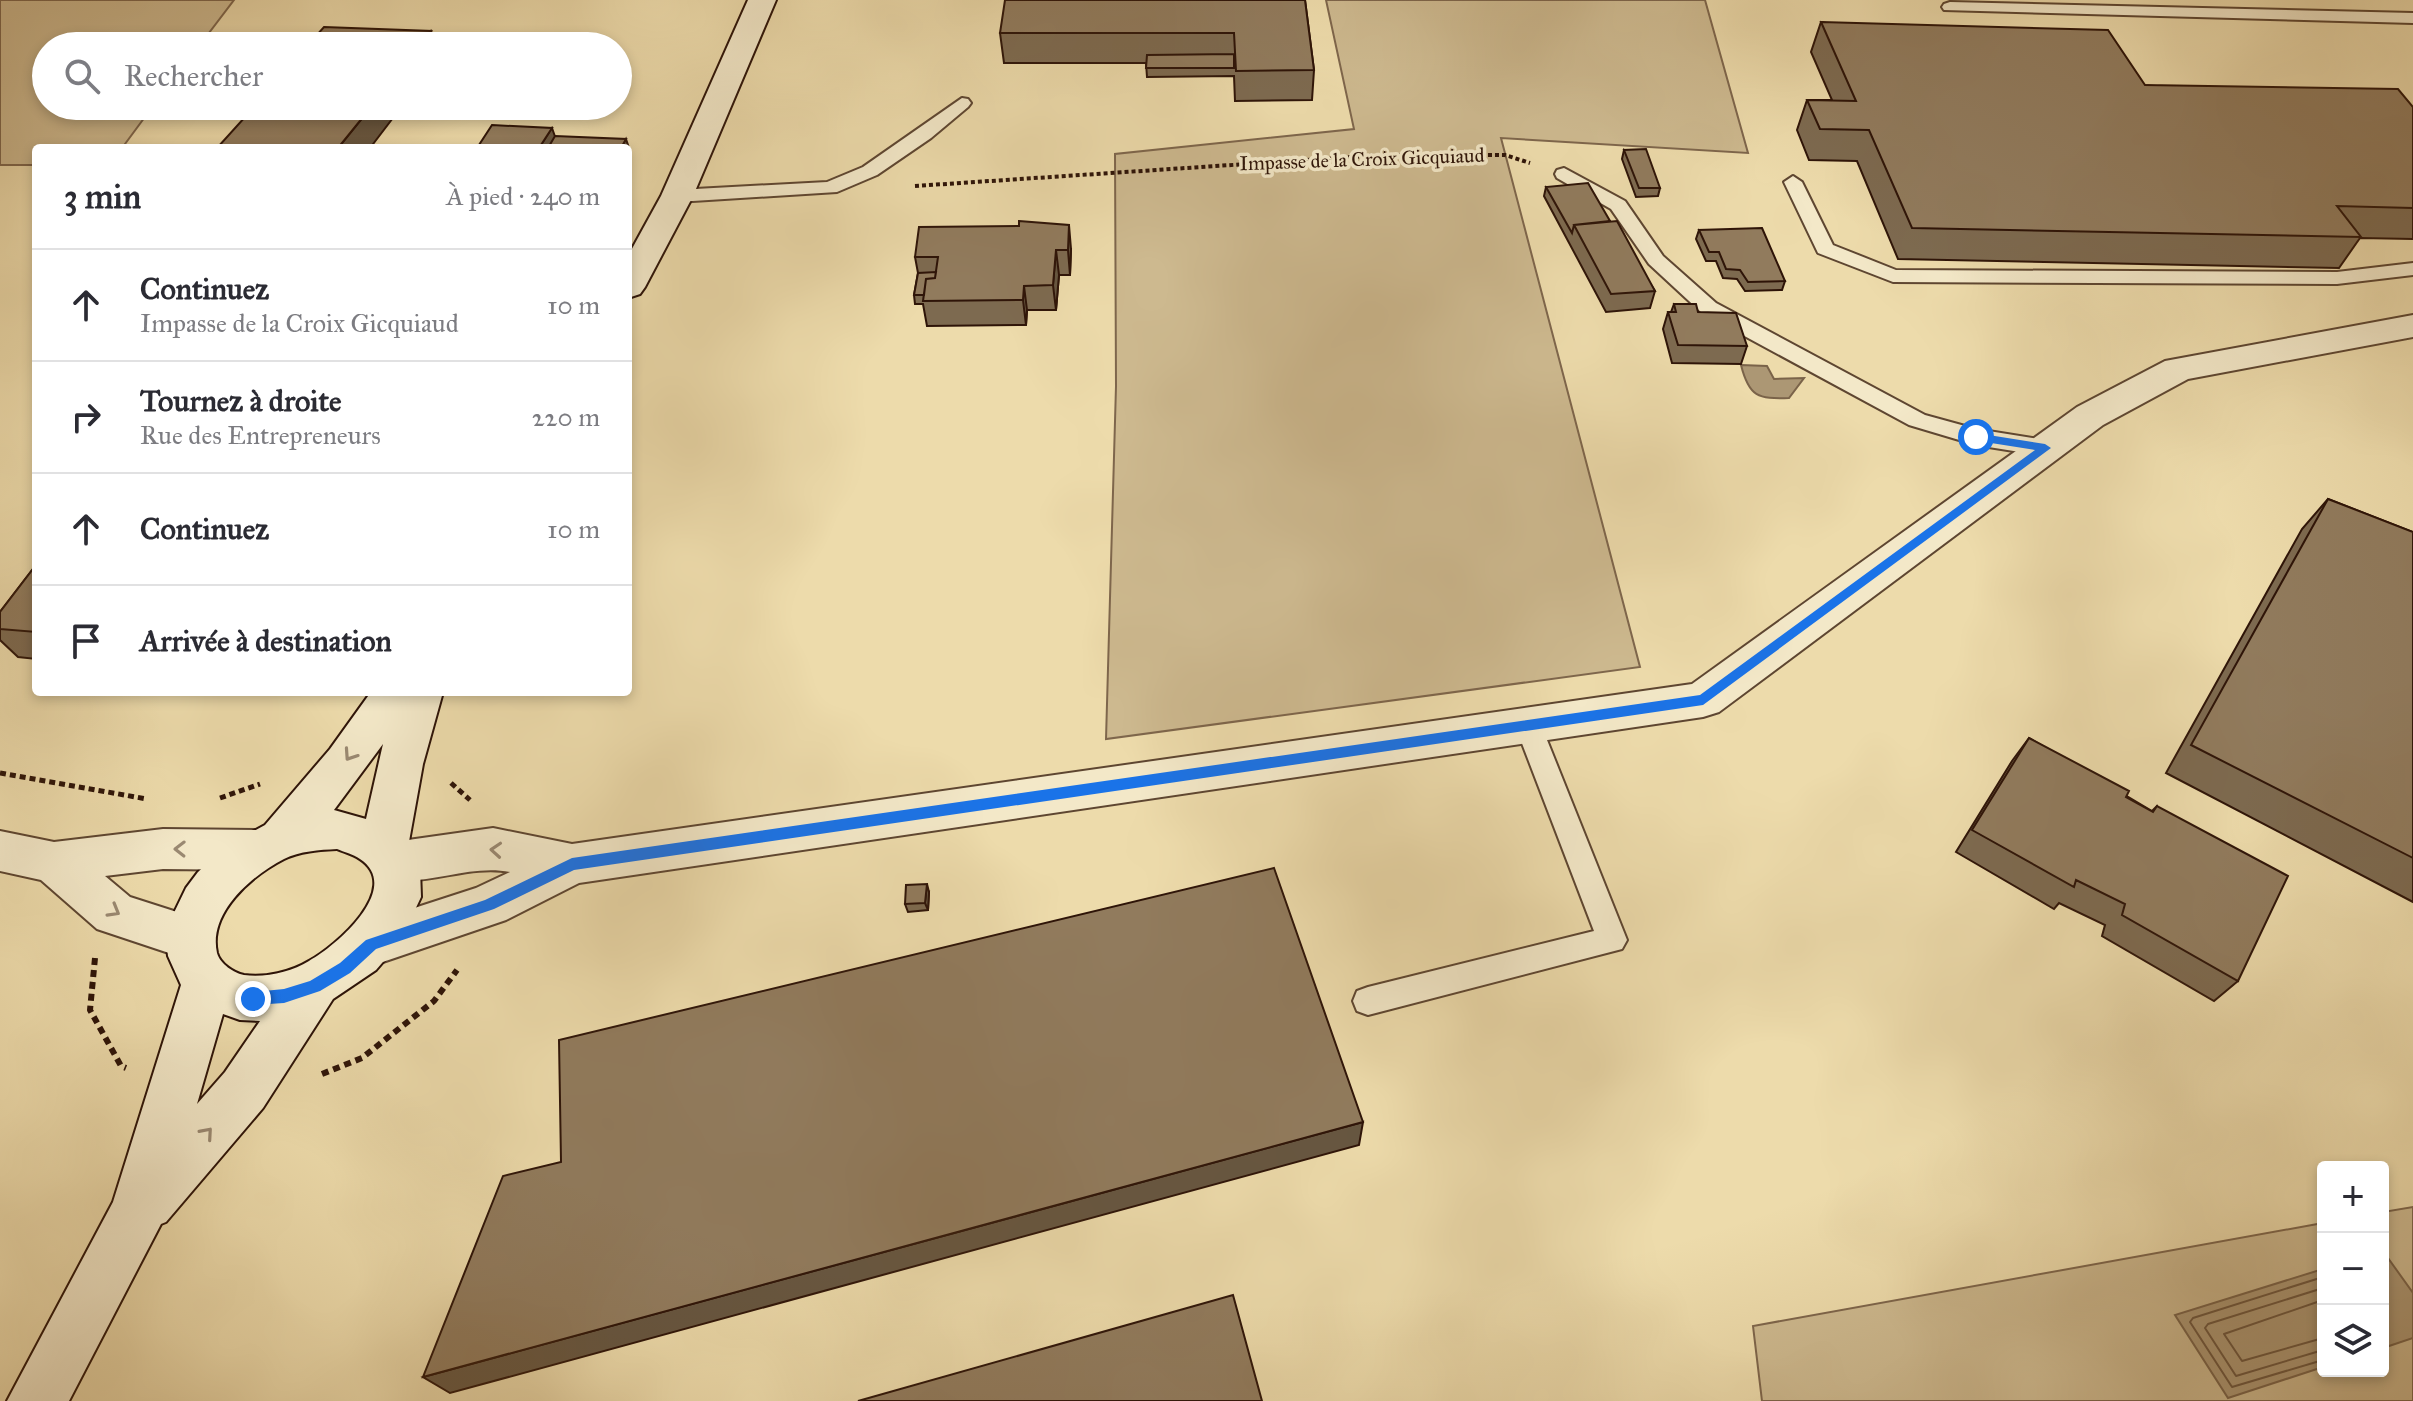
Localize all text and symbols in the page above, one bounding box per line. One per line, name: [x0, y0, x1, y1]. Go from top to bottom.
search box: [32, 32, 632, 120]
icon: search: [60, 54, 104, 98]
text: Rechercher: [124, 58, 263, 94]
street label: Impasse de la Croix Gicquiaud: [1239, 143, 1485, 176]
text: 3 min: [64, 176, 141, 217]
text: À pied · 240 m: [446, 180, 600, 212]
text: Continuez: [140, 271, 269, 307]
icon: ahead: [64, 283, 108, 327]
text: 10 m: [547, 289, 600, 321]
text: Impasse de la Croix Gicquiaud: [140, 307, 459, 339]
text: Tournez à droite: [140, 383, 342, 419]
icon: right: [64, 395, 108, 439]
text: 220 m: [532, 401, 600, 433]
text: Rue des Entrepreneurs: [140, 419, 381, 451]
route start: [1958, 419, 1994, 455]
icon: ahead: [64, 507, 108, 551]
text: Continuez: [140, 511, 269, 547]
text: 10 m: [547, 513, 600, 545]
icon: arrive: [64, 619, 108, 663]
text: Arrivée à destination: [140, 623, 392, 659]
one-way arrow: [344, 747, 359, 761]
one-way arrow: [173, 840, 186, 858]
one-way arrow: [489, 842, 502, 859]
one-way arrow: [106, 901, 120, 916]
route end: [235, 981, 271, 1017]
one-way arrow: [197, 1128, 211, 1142]
map controls: [2317, 1161, 2389, 1377]
button: +: [2317, 1161, 2389, 1233]
button: −: [2317, 1233, 2389, 1305]
button: layers: [2317, 1305, 2389, 1377]

